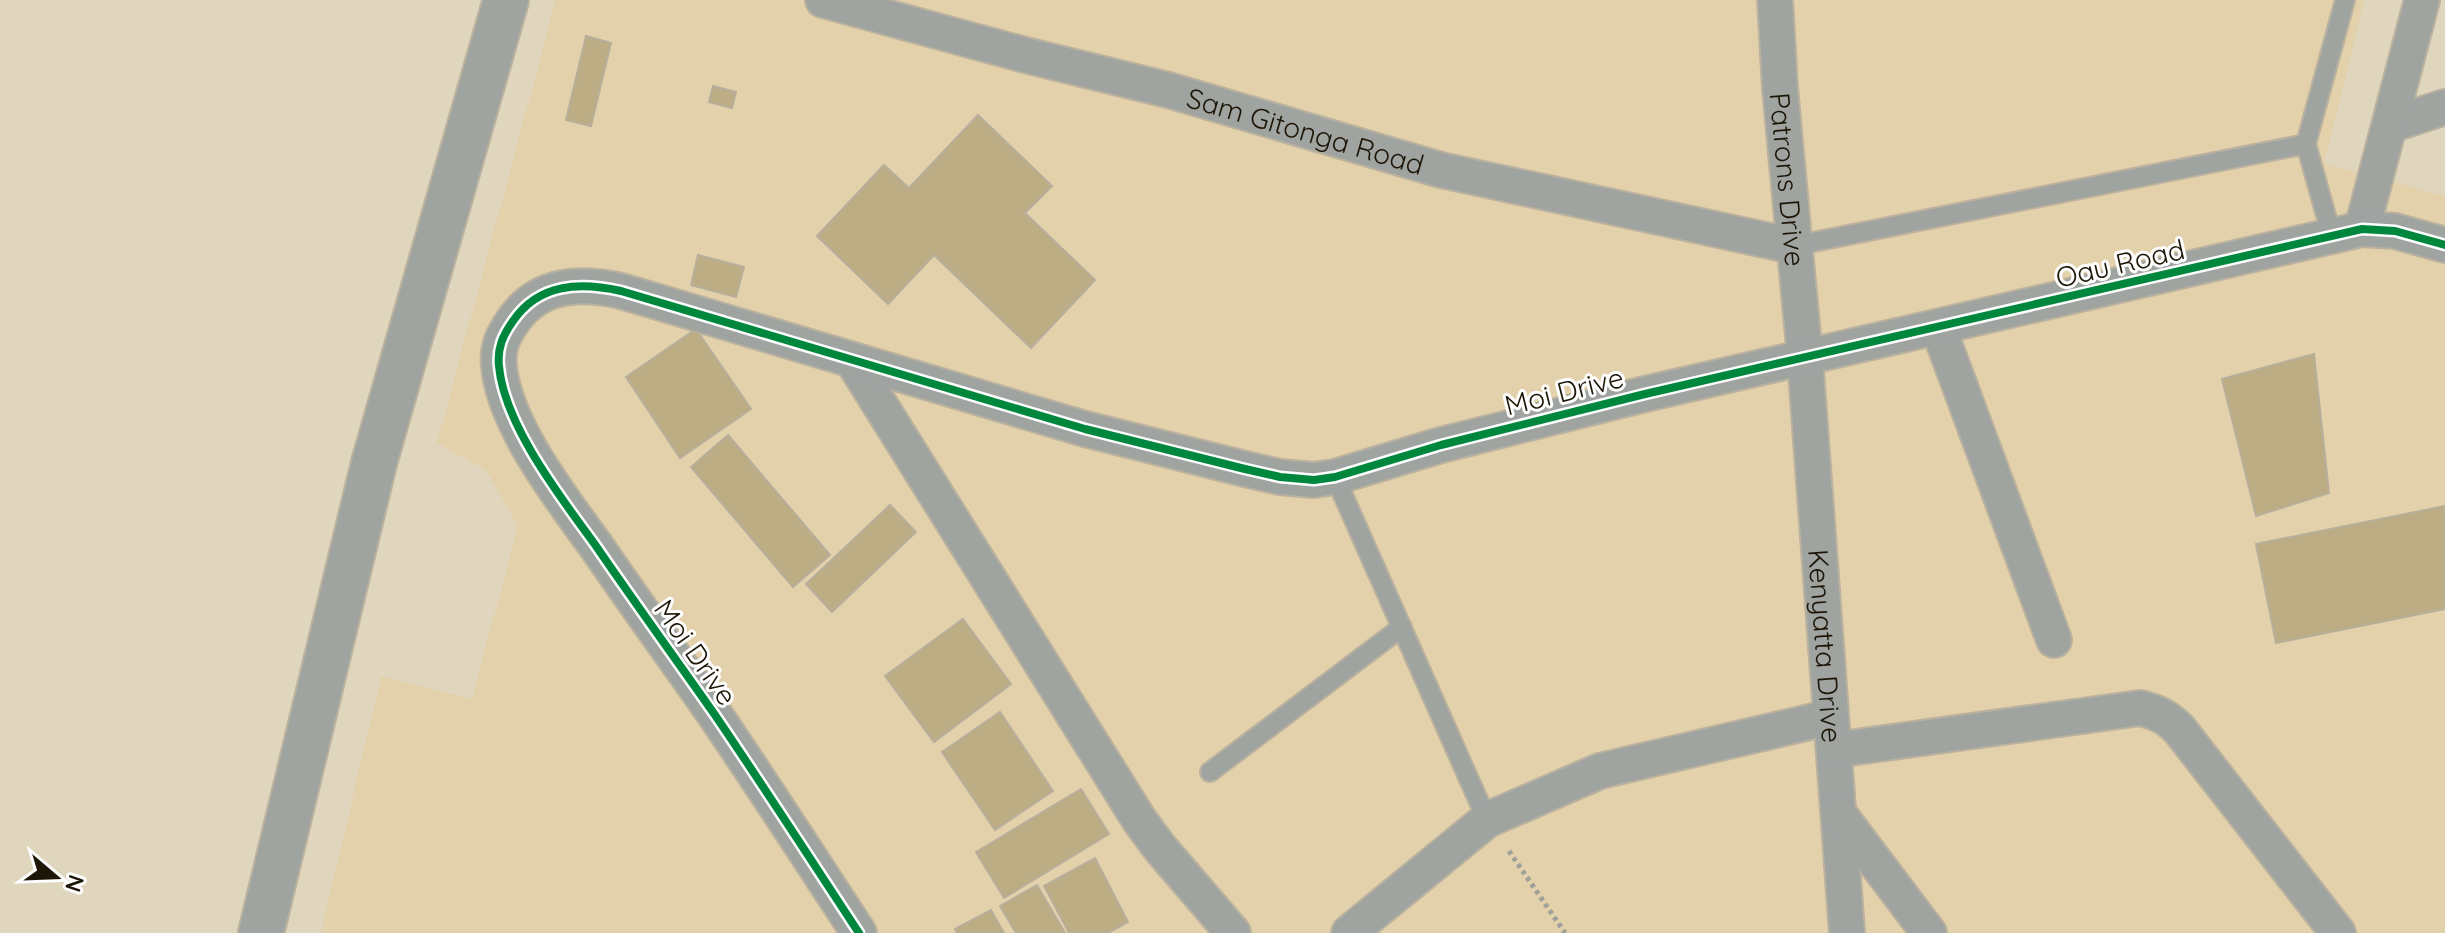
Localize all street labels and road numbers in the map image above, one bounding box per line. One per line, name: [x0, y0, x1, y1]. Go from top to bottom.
street label: Sam Gitonga Road: [1183, 79, 1428, 182]
street label: Patrons Drive: [1763, 91, 1814, 268]
street label: Oau Road: [2052, 231, 2188, 295]
street label: Moi Drive: [1501, 359, 1627, 423]
street label: Kenyatta Drive: [1802, 548, 1851, 744]
street label: Moi Drive: [647, 592, 745, 712]

